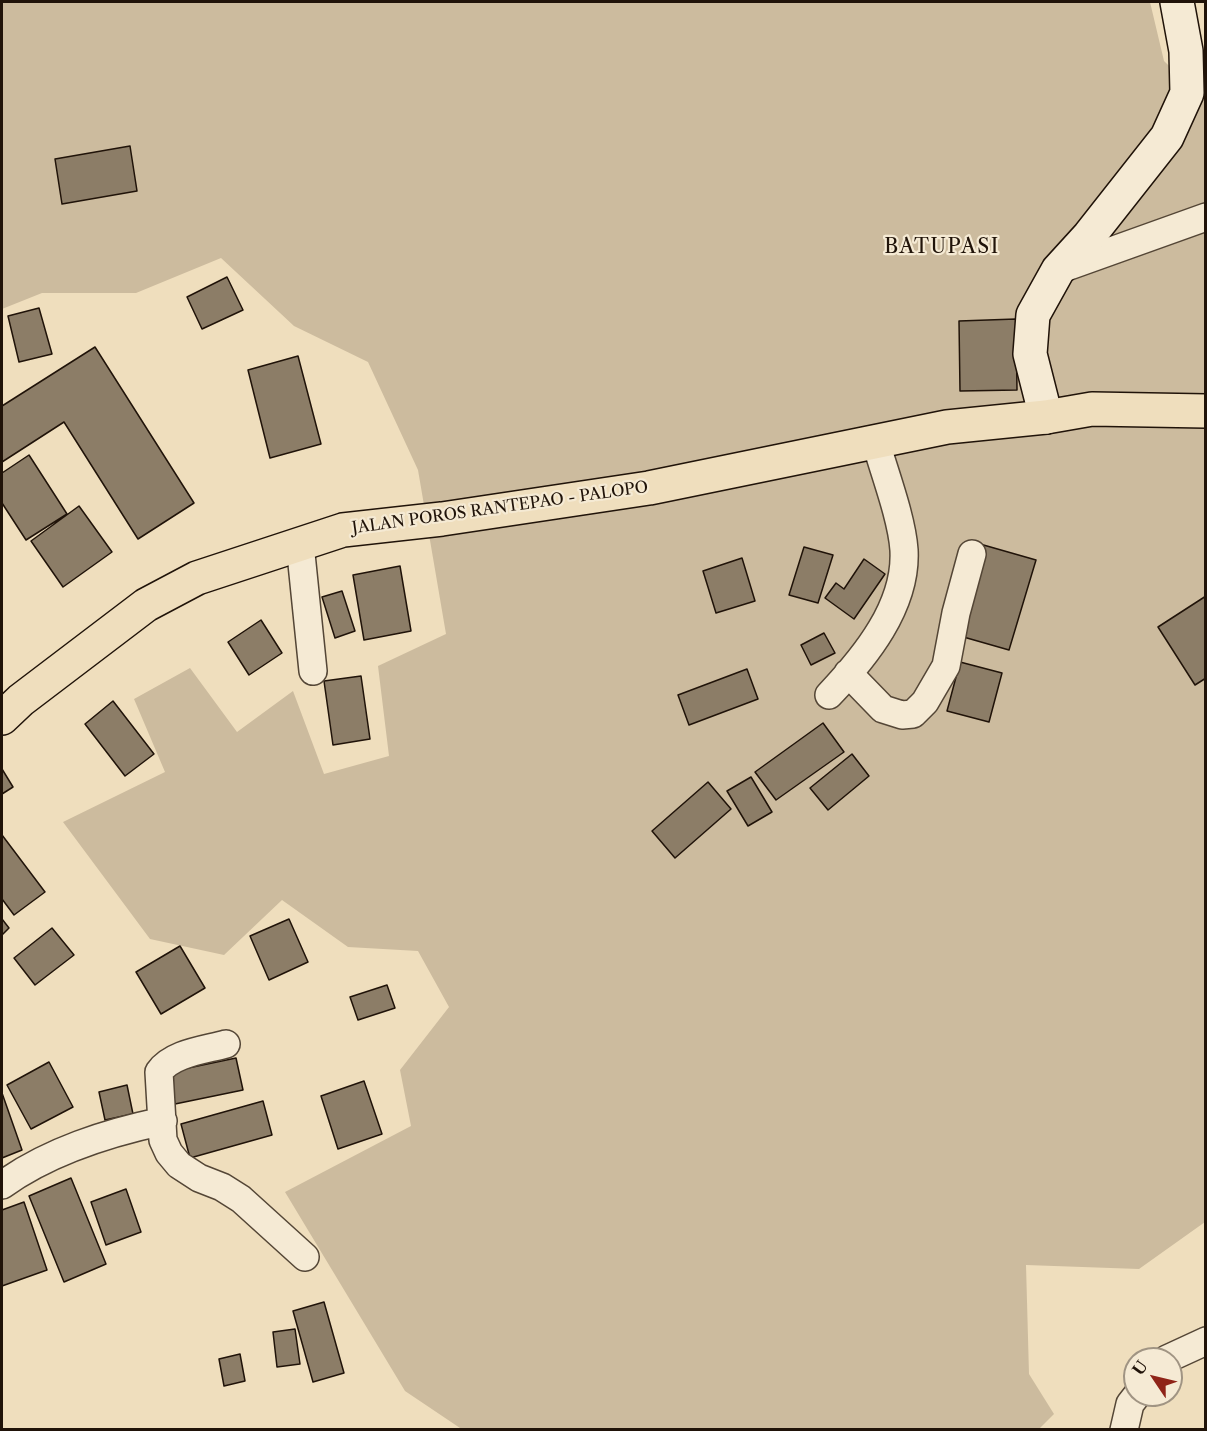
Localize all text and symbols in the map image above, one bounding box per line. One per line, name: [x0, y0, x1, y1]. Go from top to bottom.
district label: BATUPASI: [884, 235, 1000, 259]
street label: JALAN POROS RANTEPAO - PALOPO: [351, 478, 649, 538]
north arrow: [1123, 1347, 1183, 1407]
text: U: [1128, 1357, 1152, 1379]

